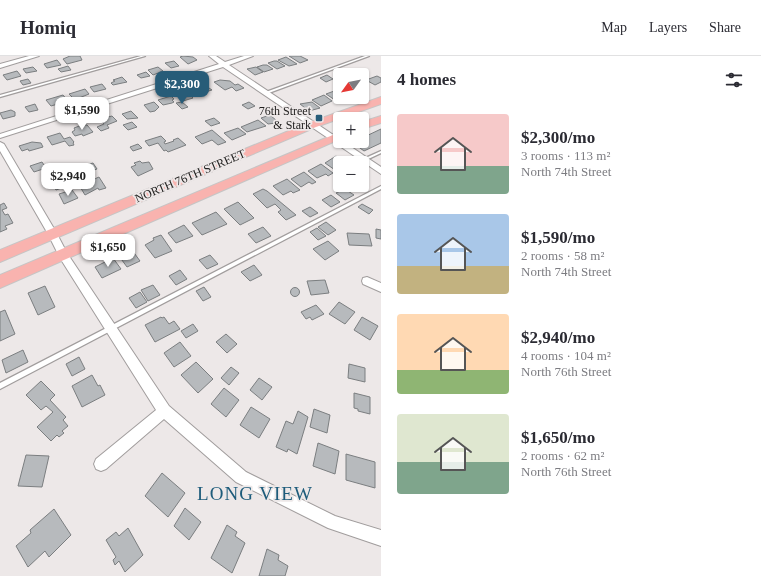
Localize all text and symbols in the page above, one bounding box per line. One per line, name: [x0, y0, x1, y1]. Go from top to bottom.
text: Homiq: [20, 17, 76, 38]
text: Map: [601, 20, 627, 35]
text: Layers: [649, 20, 687, 35]
text: Share: [709, 20, 741, 35]
north arrow: [333, 68, 369, 104]
map controls: [333, 68, 369, 192]
icon: filters: [723, 69, 745, 91]
text: 4 homes: [397, 70, 456, 89]
pin: $2,300: [149, 71, 215, 105]
text: $2,300: [164, 76, 200, 91]
pin: $1,590: [49, 97, 115, 131]
text: $1,590: [64, 102, 100, 117]
place label: 76th Street & Stark: [259, 104, 312, 132]
button: +: [333, 112, 369, 148]
marker: 76th Street & Stark: [314, 113, 324, 123]
text: $2,300/mo: [521, 128, 595, 147]
icon: home: [429, 130, 477, 178]
street label: NORTH 76TH STREET: [133, 146, 248, 206]
text: 3 rooms · 113 m²: [521, 148, 610, 163]
button: −: [333, 156, 369, 192]
pin: $2,940: [35, 163, 101, 197]
text: North 74th Street: [521, 164, 611, 179]
text: $2,940: [50, 168, 86, 183]
text: $1,590/mo: [521, 228, 595, 247]
icon: home: [429, 230, 477, 278]
pin: $1,650: [75, 234, 141, 268]
text: $1,650: [90, 239, 126, 254]
text: 2 rooms · 58 m²: [521, 248, 604, 263]
text: North 74th Street: [521, 264, 611, 279]
text: $2,940/mo: [521, 328, 595, 347]
icon: home: [429, 330, 477, 378]
text: 4 rooms · 104 m²: [521, 348, 611, 363]
text: North 76th Street: [521, 364, 611, 379]
text: $1,650/mo: [521, 428, 595, 447]
icon: home: [429, 430, 477, 478]
text: 2 rooms · 62 m²: [521, 448, 604, 463]
text: North 76th Street: [521, 464, 611, 479]
district label: LONG VIEW: [197, 483, 313, 504]

